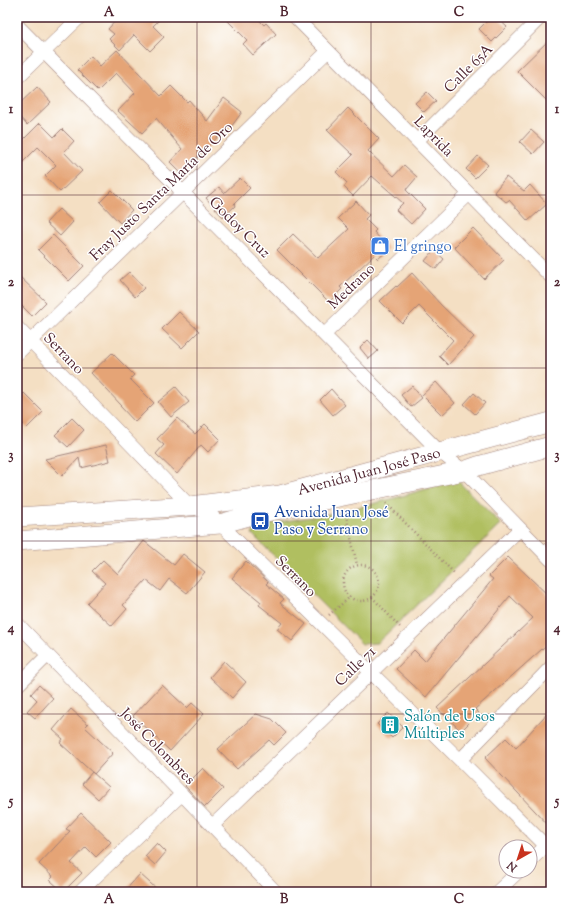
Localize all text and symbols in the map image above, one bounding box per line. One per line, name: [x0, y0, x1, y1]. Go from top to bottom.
text: A: [104, 4, 115, 22]
text: B: [280, 4, 289, 22]
text: C: [454, 4, 464, 22]
street label: Calle 65A: [440, 40, 498, 98]
text: 1: [9, 101, 14, 119]
text: 1: [555, 101, 560, 119]
street label: Laprida: [408, 112, 458, 162]
street label: Fray Justo Santa María de Oro: [86, 118, 238, 266]
street label: Godoy Cruz: [204, 193, 275, 264]
shop icon: El gringo: [369, 235, 391, 257]
place label: El gringo: [394, 237, 452, 258]
street label: Medrano: [324, 259, 380, 315]
text: 2: [8, 274, 15, 292]
text: 2: [554, 274, 561, 292]
street label: Serrano: [38, 328, 88, 380]
street label: Avenida Juan José Paso: [295, 443, 443, 502]
text: 3: [8, 447, 14, 465]
text: 3: [554, 447, 560, 465]
place label: Avenida Juan José Paso y Serrano: [274, 503, 389, 541]
bus stop icon: Avenida Juan José Paso y Serrano: [249, 510, 271, 532]
street label: Serrano: [269, 552, 320, 603]
text: 4: [7, 620, 15, 638]
text: 4: [553, 620, 561, 638]
street label: Calle 71: [331, 642, 381, 692]
street label: José Colombres: [114, 703, 199, 790]
place label: Salón de Usos Múltiples: [404, 707, 495, 745]
building icon: Salón de Usos Múltiples: [379, 714, 401, 736]
text: 5: [8, 793, 14, 811]
text: 5: [554, 793, 560, 811]
north arrow: [498, 839, 538, 879]
text: N: [504, 857, 522, 876]
text: A: [104, 891, 115, 909]
text: B: [280, 891, 289, 909]
text: C: [454, 891, 464, 909]

